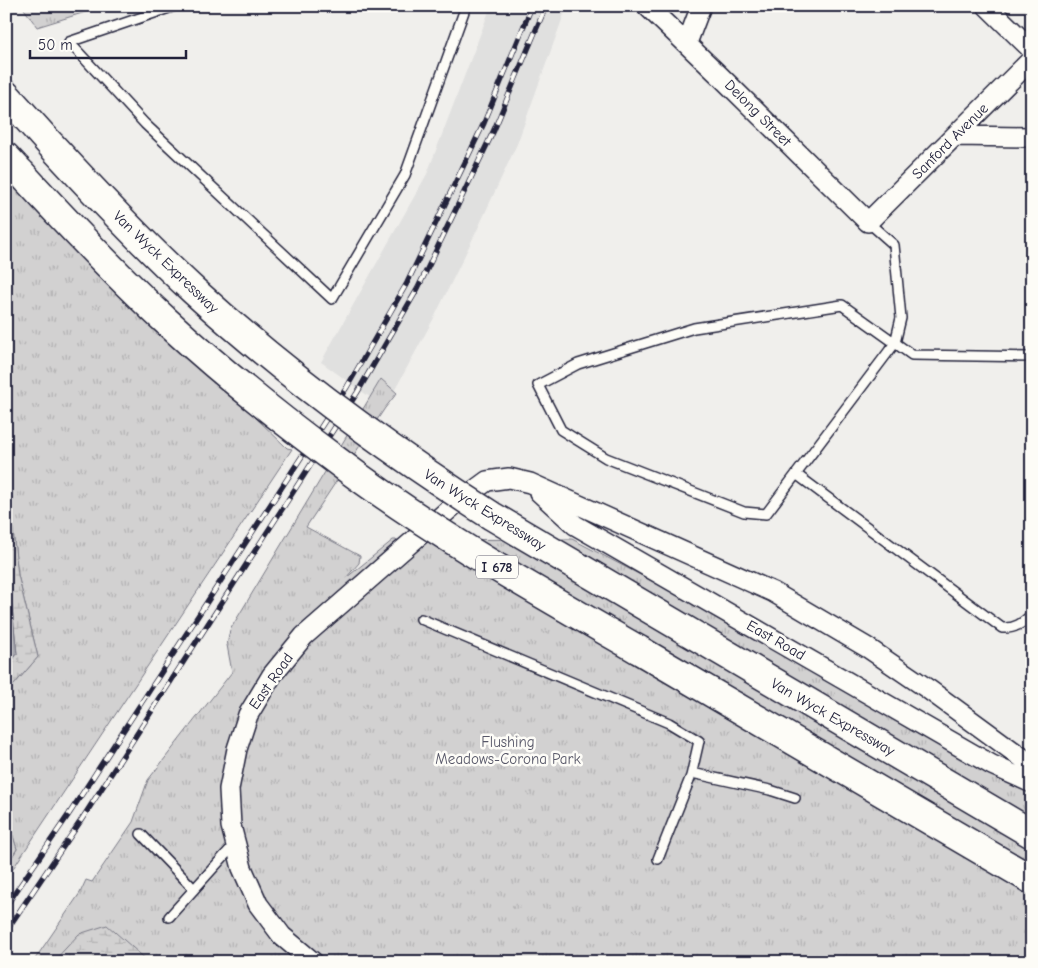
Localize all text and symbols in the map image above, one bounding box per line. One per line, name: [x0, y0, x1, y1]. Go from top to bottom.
scale bar: [30, 28, 186, 60]
text: 50 m: [38, 36, 73, 54]
street label: Delong Street: [721, 76, 796, 151]
street label: Sanford Avenue: [908, 99, 992, 183]
street label: Van Wyck Expressway: [109, 207, 223, 317]
street label: Van Wyck Expressway: [421, 465, 549, 555]
road number: I 678: [476, 556, 518, 578]
street label: East Road: [743, 616, 809, 664]
street label: East Road: [245, 649, 297, 713]
street label: Van Wyck Expressway: [768, 674, 898, 760]
park label: Flushing Meadows-Corona Park: [435, 733, 581, 768]

